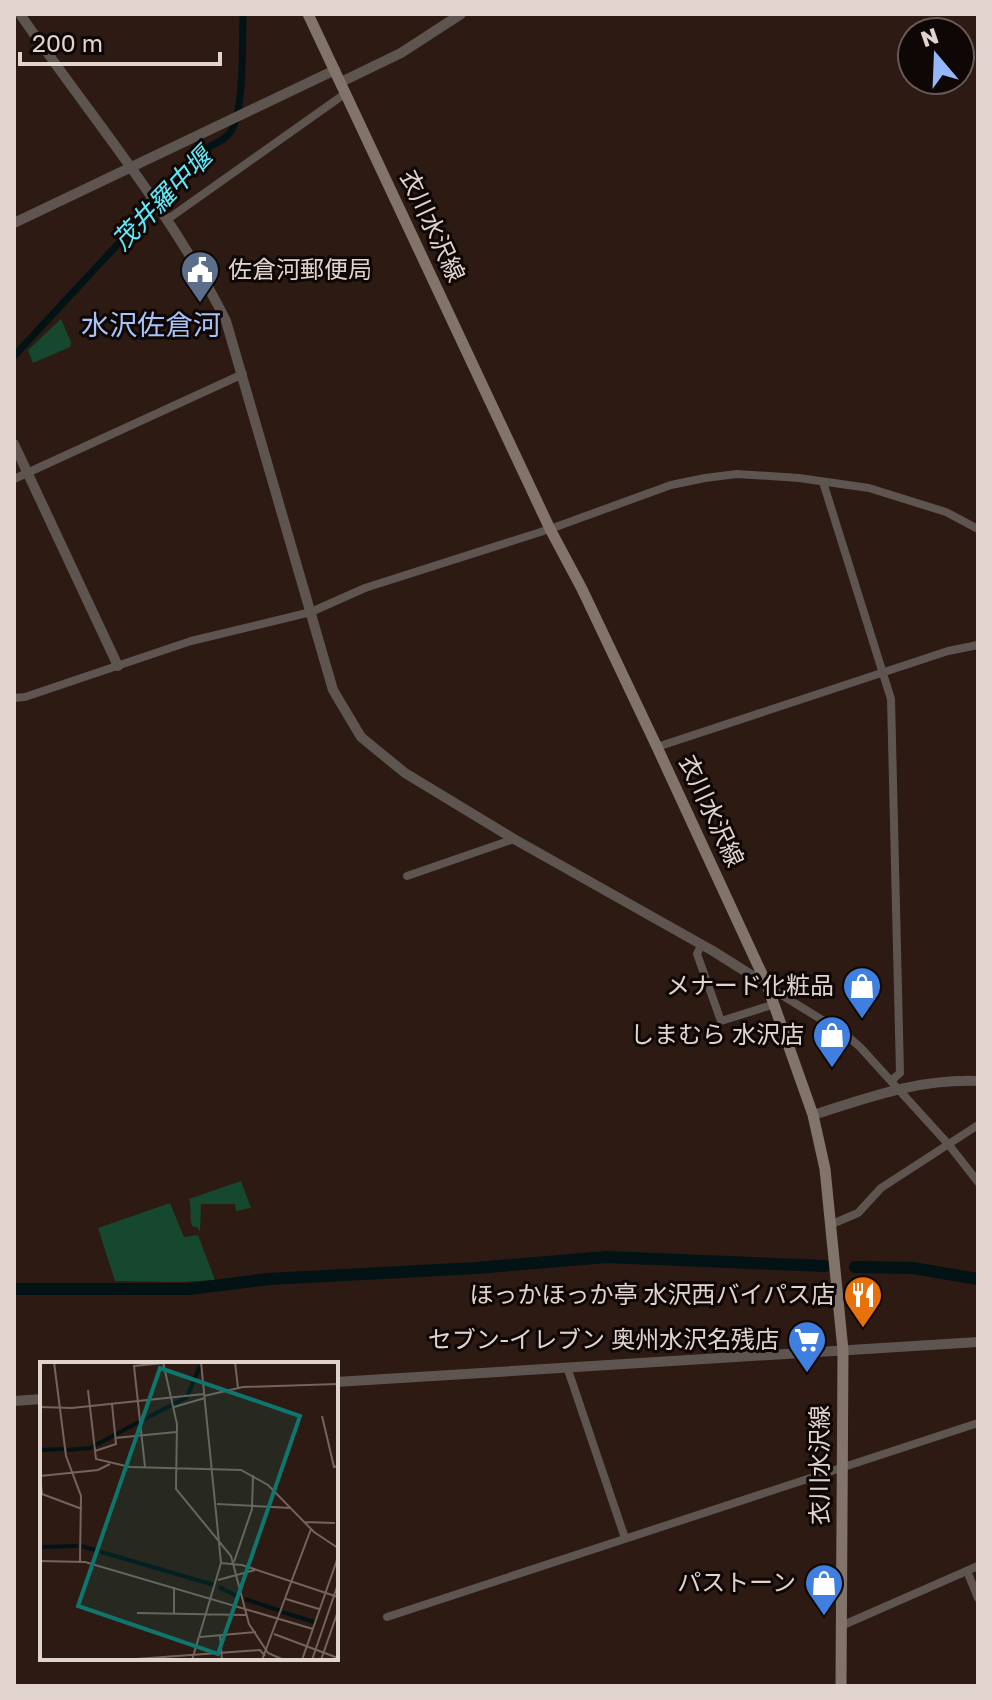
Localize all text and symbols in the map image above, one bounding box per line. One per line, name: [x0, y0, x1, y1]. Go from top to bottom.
scale bar: [20, 16, 220, 66]
north arrow: [896, 16, 976, 96]
text: N: [917, 21, 942, 52]
text: 200 m: [32, 28, 103, 57]
water label: 茂井羅中堰: [105, 138, 221, 256]
street label: 衣川水沢線: [395, 165, 472, 286]
public building icon: 佐倉河郵便局: [179, 249, 221, 304]
place label: 佐倉河郵便局: [228, 254, 372, 283]
district label: 水沢佐倉河: [81, 308, 221, 341]
street label: 衣川水沢線: [674, 750, 751, 871]
shop icon: メナード化粧品: [841, 965, 883, 1020]
place label: メナード化粧品: [666, 970, 834, 999]
shop icon: しまむら 水沢店: [811, 1014, 853, 1069]
place label: しまむら 水沢店: [630, 1019, 804, 1048]
restaurant icon: ほっかほっか亭 水沢西バイパス店: [842, 1274, 884, 1329]
place label: ほっかほっか亭 水沢西バイパス店: [469, 1279, 835, 1308]
supermarket icon: セブン-イレブン 奥州水沢名残店: [786, 1319, 828, 1374]
place label: セブン-イレブン 奥州水沢名残店: [428, 1324, 779, 1353]
inset map: [40, 1362, 338, 1660]
street label: 衣川水沢線: [804, 1405, 833, 1525]
shop icon: パストーン: [803, 1562, 845, 1617]
place label: パストーン: [677, 1567, 796, 1596]

